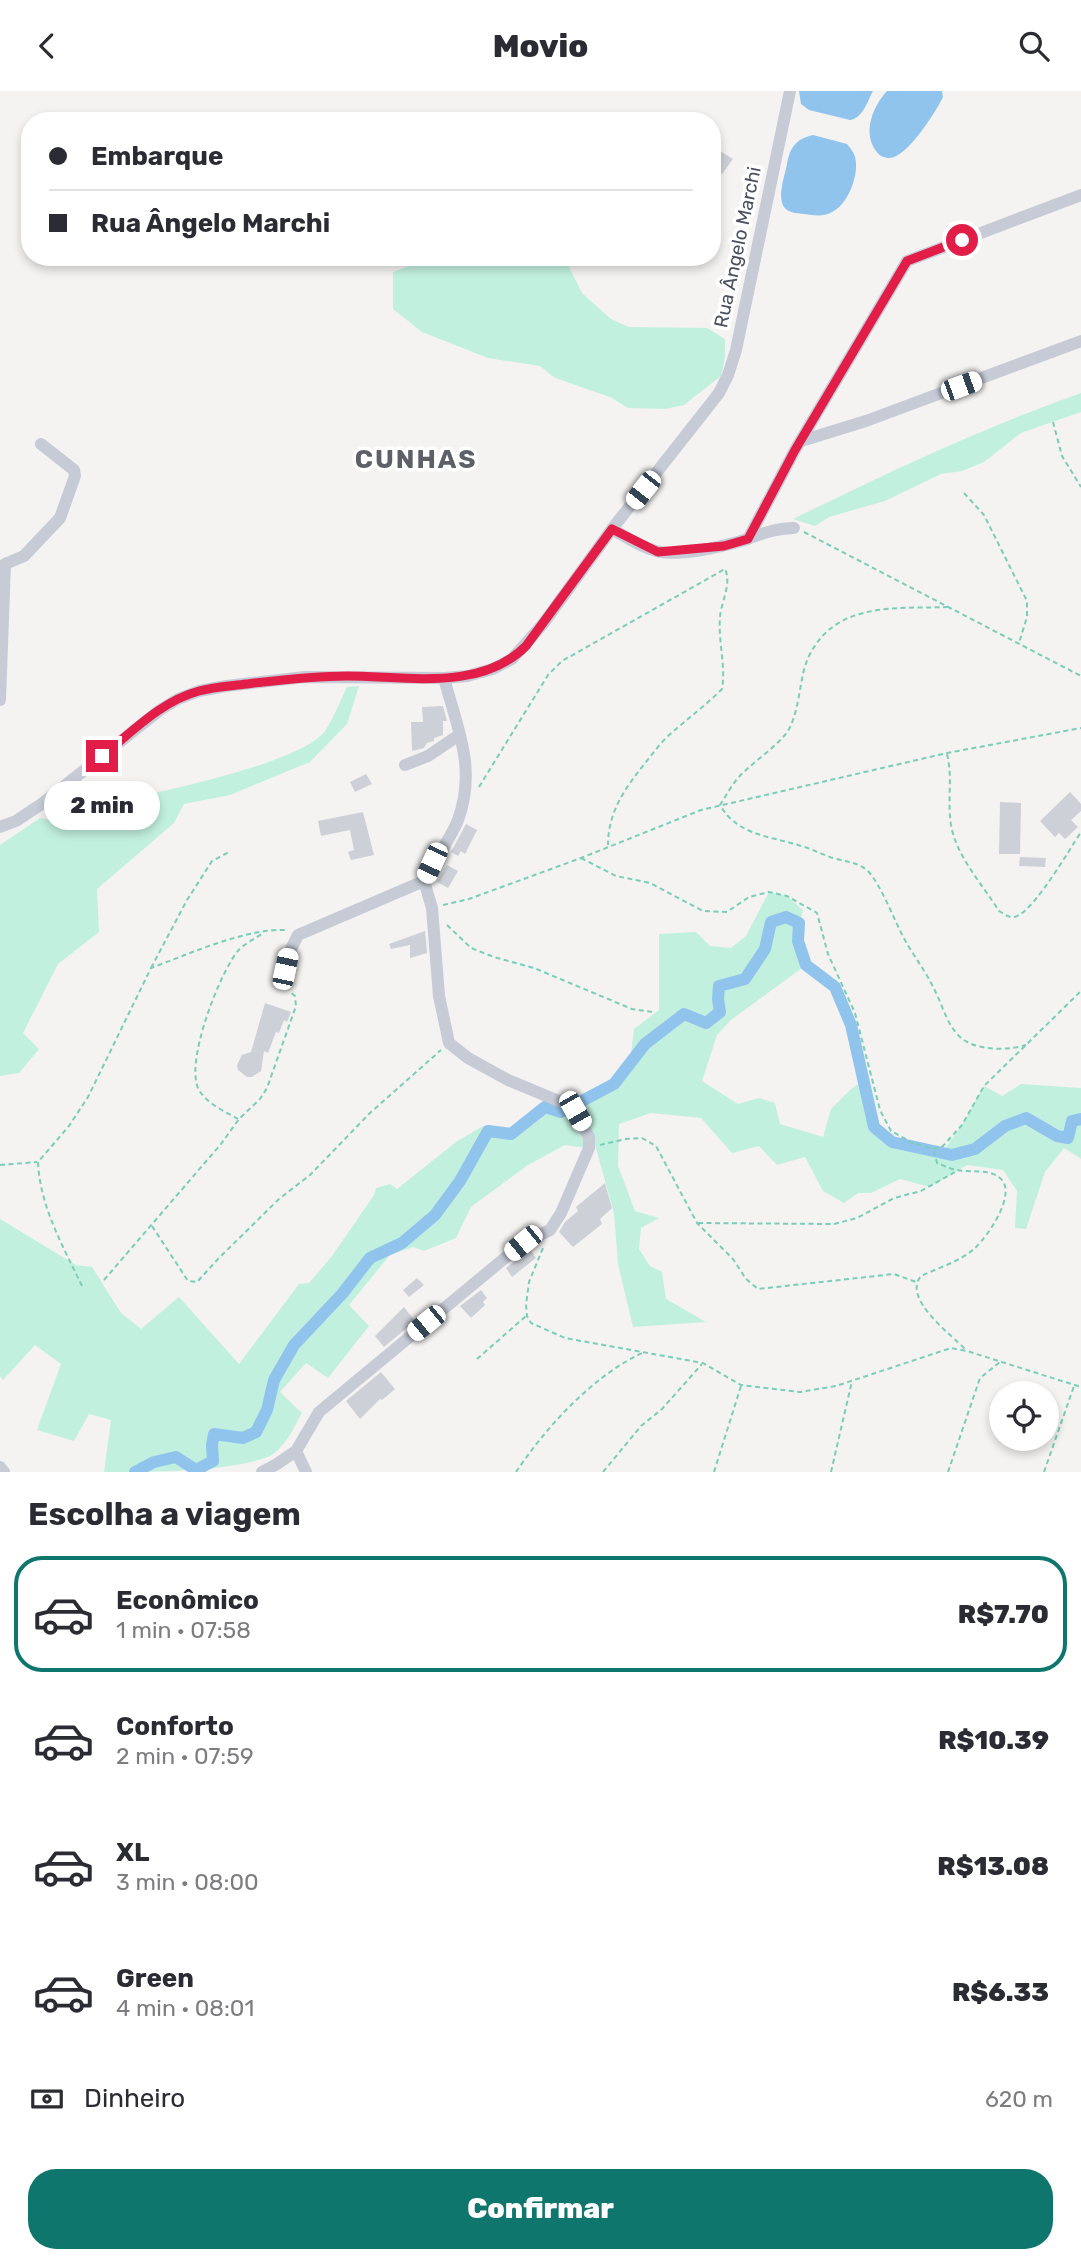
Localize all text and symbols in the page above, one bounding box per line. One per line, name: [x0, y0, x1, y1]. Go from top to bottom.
icon: back: [28, 27, 66, 65]
text: Movio: [493, 27, 588, 65]
icon: search: [1015, 27, 1053, 65]
text: Embarque: [91, 141, 223, 172]
street label: Rua Ângelo Marchi: [709, 164, 766, 330]
text: Rua Ângelo Marchi: [91, 208, 330, 239]
route start: [946, 224, 978, 256]
car: [938, 369, 985, 403]
district label: CUNHAS: [355, 444, 477, 475]
car: [622, 467, 665, 513]
route end: [86, 740, 118, 772]
callout: 2 min: [44, 781, 160, 829]
text: 2 min: [70, 791, 134, 819]
car: [414, 840, 451, 886]
car: [271, 946, 300, 992]
car: [556, 1088, 595, 1134]
car: [501, 1222, 546, 1264]
car: [404, 1302, 449, 1344]
map controls: [989, 1381, 1059, 1451]
button: locate: [989, 1381, 1059, 1451]
text: Escolha a viagem: [28, 1495, 301, 1533]
icon: car: [32, 1583, 95, 1646]
text: Econômico: [116, 1585, 259, 1616]
text: R$7.70: [958, 1599, 1049, 1630]
text: 1 min · 07:58: [116, 1616, 251, 1644]
icon: car: [32, 1709, 95, 1772]
text: Conforto: [116, 1711, 234, 1742]
text: R$10.39: [938, 1725, 1049, 1756]
text: 2 min · 07:59: [116, 1742, 254, 1770]
icon: car: [32, 1835, 95, 1898]
text: XL: [116, 1837, 149, 1868]
text: R$13.08: [937, 1851, 1049, 1882]
text: 3 min · 08:00: [116, 1868, 259, 1896]
icon: car: [32, 1961, 95, 2024]
text: Green: [116, 1963, 194, 1994]
text: R$6.33: [952, 1977, 1049, 2008]
text: 4 min · 08:01: [116, 1994, 254, 2022]
icon: cash: [28, 2080, 66, 2118]
text: Dinheiro: [84, 2083, 185, 2114]
text: 620 m: [985, 2085, 1053, 2113]
button: Confirmar: [28, 2169, 1053, 2249]

